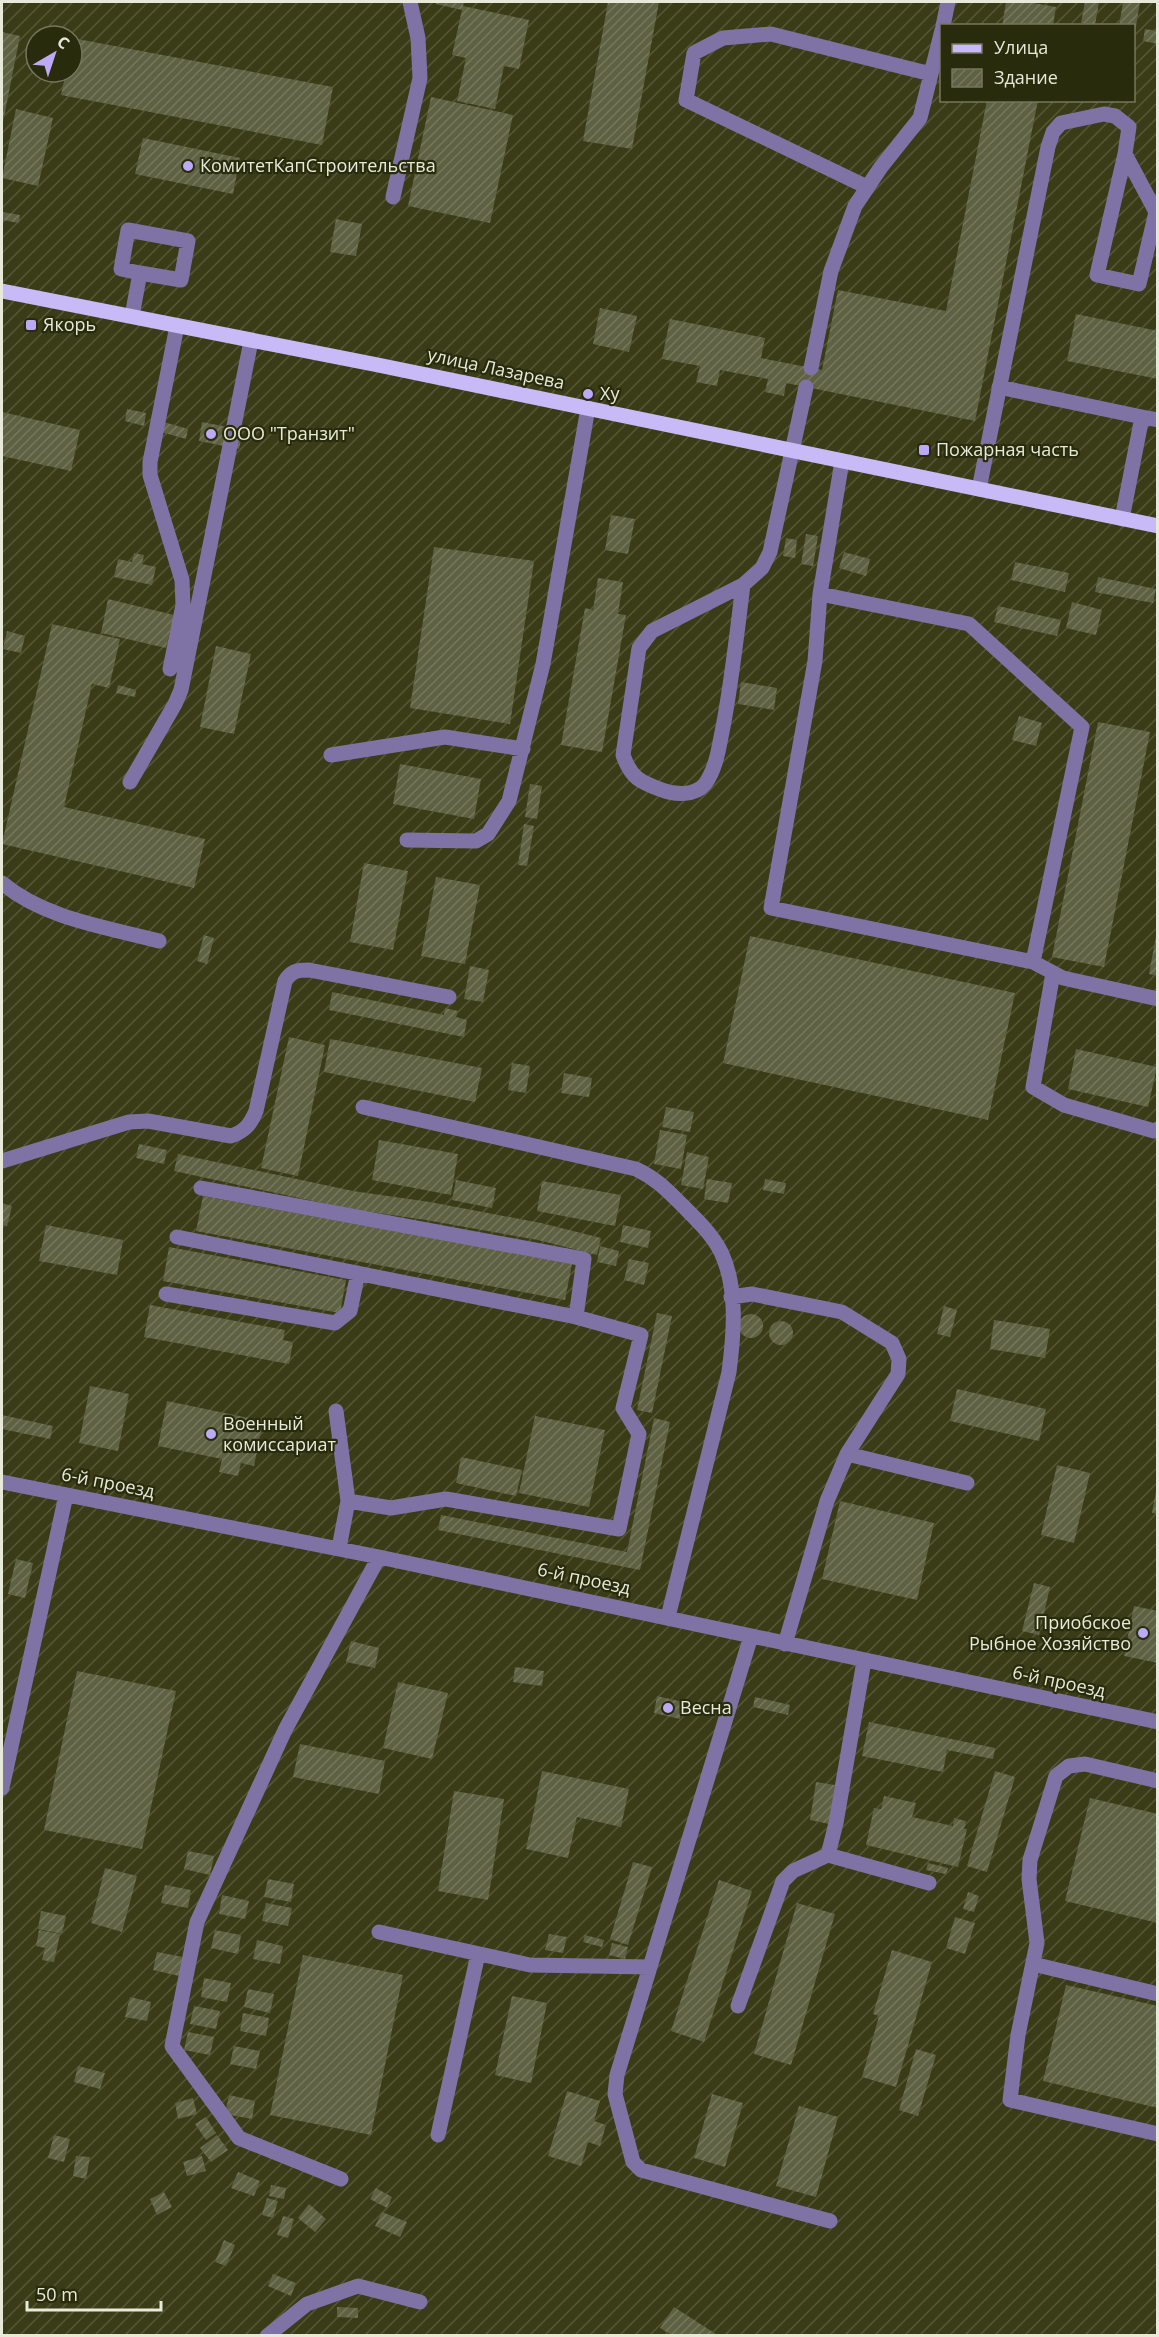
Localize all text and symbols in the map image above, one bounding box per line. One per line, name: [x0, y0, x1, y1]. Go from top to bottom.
north arrow: [24, 24, 84, 84]
legend: [940, 24, 1135, 102]
text: С: [53, 31, 74, 54]
text: Улица: [994, 35, 1048, 59]
text: Здание: [994, 65, 1058, 89]
place label: КомитетКапСтроительства: [200, 153, 436, 177]
marker: КомитетКапСтроительства: [181, 159, 195, 173]
place label: Якорь: [43, 312, 96, 336]
marker: Якорь: [24, 318, 38, 332]
street label: улица Лазарева: [425, 342, 567, 394]
place label: Xy: [600, 381, 620, 405]
marker: Xy: [581, 387, 595, 401]
place label: ООО "Транзит": [223, 421, 355, 445]
marker: ООО "Транзит": [204, 427, 218, 441]
place label: Пожарная часть: [936, 437, 1079, 461]
marker: Пожарная часть: [917, 443, 931, 457]
place label: Военный комиссариат: [223, 1411, 336, 1456]
marker: Военный комиссариат: [204, 1427, 218, 1441]
street label: 6-й проезд: [60, 1461, 157, 1503]
street label: 6-й проезд: [536, 1556, 633, 1600]
place label: Приобское Рыбное Хозяйство: [969, 1610, 1131, 1655]
marker: Приобское Рыбное Хозяйство: [1136, 1626, 1150, 1640]
street label: 6-й проезд: [1011, 1659, 1108, 1703]
place label: Весна: [680, 1695, 732, 1719]
marker: Весна: [661, 1701, 675, 1715]
scale bar: [27, 2274, 160, 2312]
text: 50 m: [36, 2282, 78, 2306]

